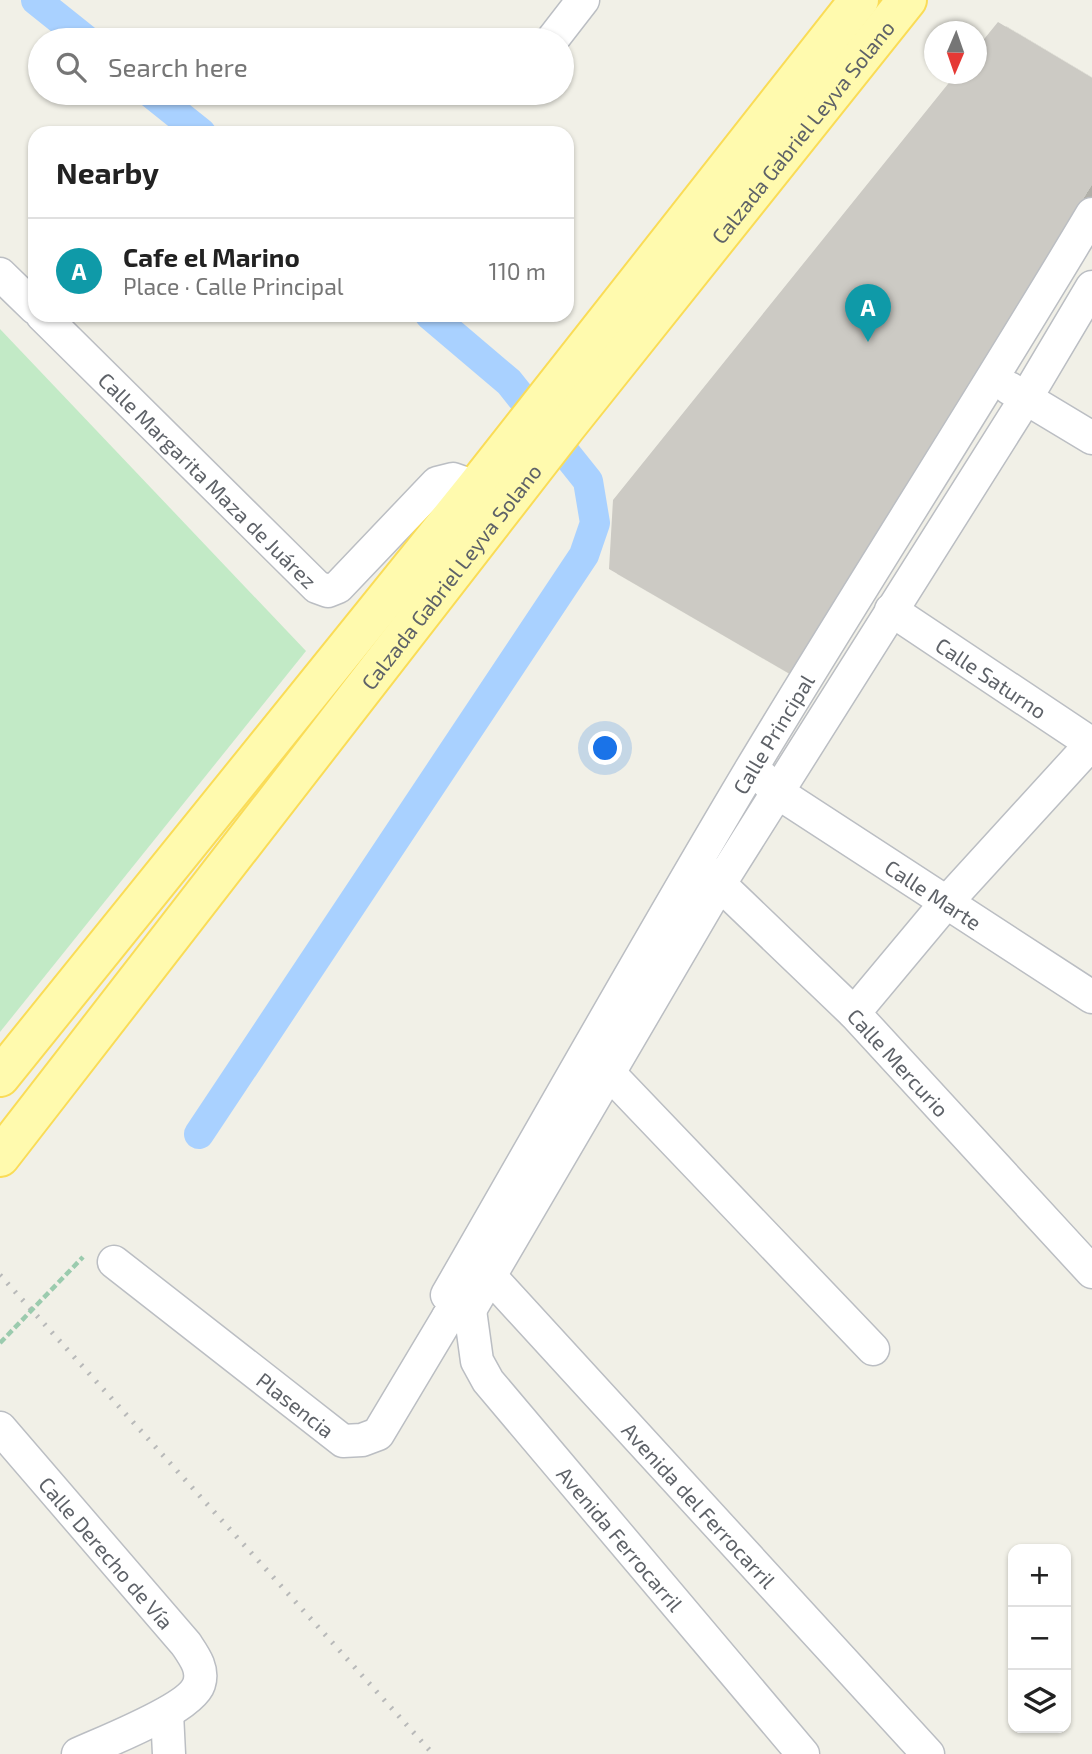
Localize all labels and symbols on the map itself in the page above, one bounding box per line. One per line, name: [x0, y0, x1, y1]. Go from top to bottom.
street label: Calzada Gabriel Leyva Solano: [705, 15, 899, 248]
north arrow: [924, 21, 987, 84]
pin: A: [845, 284, 891, 342]
street label: Calle Margarita Maza de Juárez: [94, 366, 323, 593]
street label: Calzada Gabriel Leyva Solano: [355, 459, 546, 694]
street label: Calle Saturno: [932, 631, 1052, 723]
street label: Calle Principal: [727, 668, 819, 798]
your location: [588, 731, 622, 765]
street label: Calle Marte: [881, 854, 986, 934]
street label: Calle Mercurio: [843, 1003, 955, 1121]
street label: Plasencia: [252, 1366, 340, 1442]
street label: Avenida del Ferrocarril: [618, 1417, 782, 1593]
street label: Avenida Ferrocarril: [553, 1461, 689, 1616]
street label: Calle Derecho de Vía: [35, 1471, 179, 1633]

